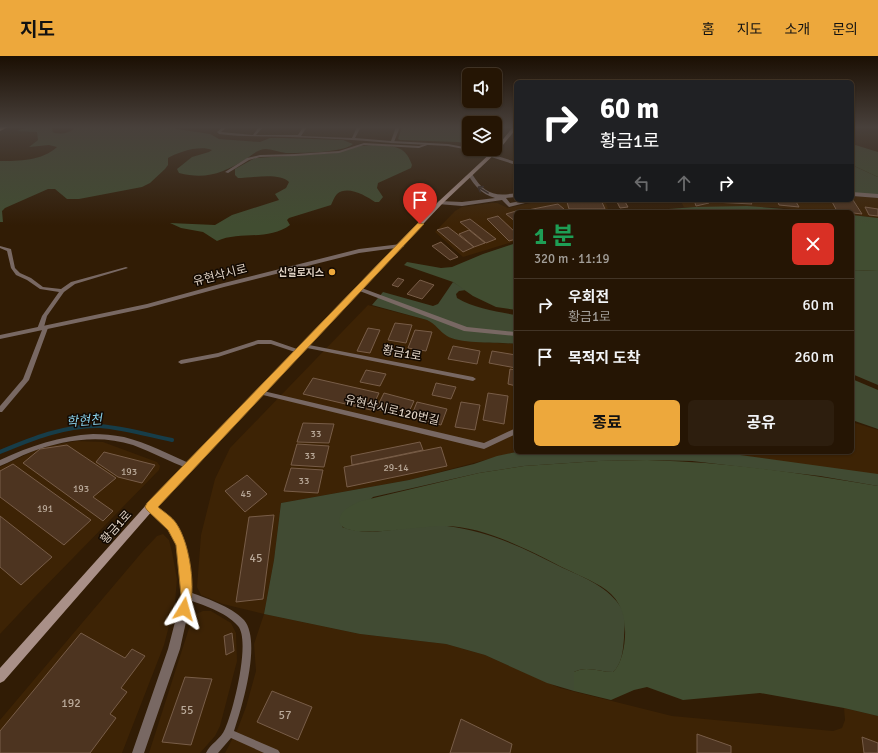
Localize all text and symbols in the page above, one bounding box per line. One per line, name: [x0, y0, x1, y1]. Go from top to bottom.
text: 지도: [20, 18, 55, 42]
text: 홈: [702, 21, 715, 38]
text: 지도: [737, 21, 762, 38]
text: 소개: [784, 21, 810, 38]
text: 문의: [832, 21, 858, 38]
map controls: [462, 68, 502, 156]
button: sound: [462, 68, 502, 108]
text: 60 m: [600, 92, 659, 126]
icon: right: [534, 96, 586, 148]
button: layers: [462, 116, 502, 156]
text: 황금1로: [600, 130, 659, 152]
icon: left: [631, 172, 653, 194]
icon: ahead: [673, 172, 695, 194]
icon: right: [715, 172, 737, 194]
pin: [403, 183, 437, 224]
one-way arrow: [477, 186, 489, 194]
icon: arrive: [409, 189, 431, 211]
text: 1 분: [534, 221, 574, 251]
button: close: [792, 223, 834, 265]
text: 320 m · 11:19: [534, 251, 610, 267]
street label: 유현삭시로: [192, 262, 249, 289]
place label: 신일로지스: [278, 267, 324, 279]
marker: 신일로지스: [327, 267, 337, 277]
text: 우회전: [568, 288, 609, 306]
icon: right: [534, 294, 556, 316]
text: 60 m: [803, 296, 834, 314]
text: 황금1로: [568, 309, 611, 325]
street label: 황금1로: [381, 342, 423, 365]
icon: arrive: [534, 346, 556, 368]
text: 260 m: [794, 348, 834, 366]
text: 목적지 도착: [568, 349, 640, 367]
street label: 유현삭시로120번길: [343, 392, 441, 429]
button: 종료: [534, 400, 680, 446]
button: 공유: [688, 400, 834, 446]
water label: 학현천: [66, 411, 104, 431]
house number: 33: [311, 428, 321, 440]
house number: 33: [305, 450, 315, 462]
house number: 29-14: [383, 462, 409, 474]
house number: 193: [121, 466, 137, 478]
house number: 33: [299, 475, 309, 487]
house number: 193: [73, 483, 89, 495]
house number: 45: [241, 488, 251, 500]
house number: 191: [37, 503, 53, 515]
street label: 황금1로: [98, 508, 135, 547]
house number: 45: [250, 551, 262, 566]
position arrow: [163, 588, 205, 630]
house number: 192: [61, 696, 81, 711]
house number: 55: [181, 703, 193, 718]
house number: 57: [279, 708, 291, 723]

